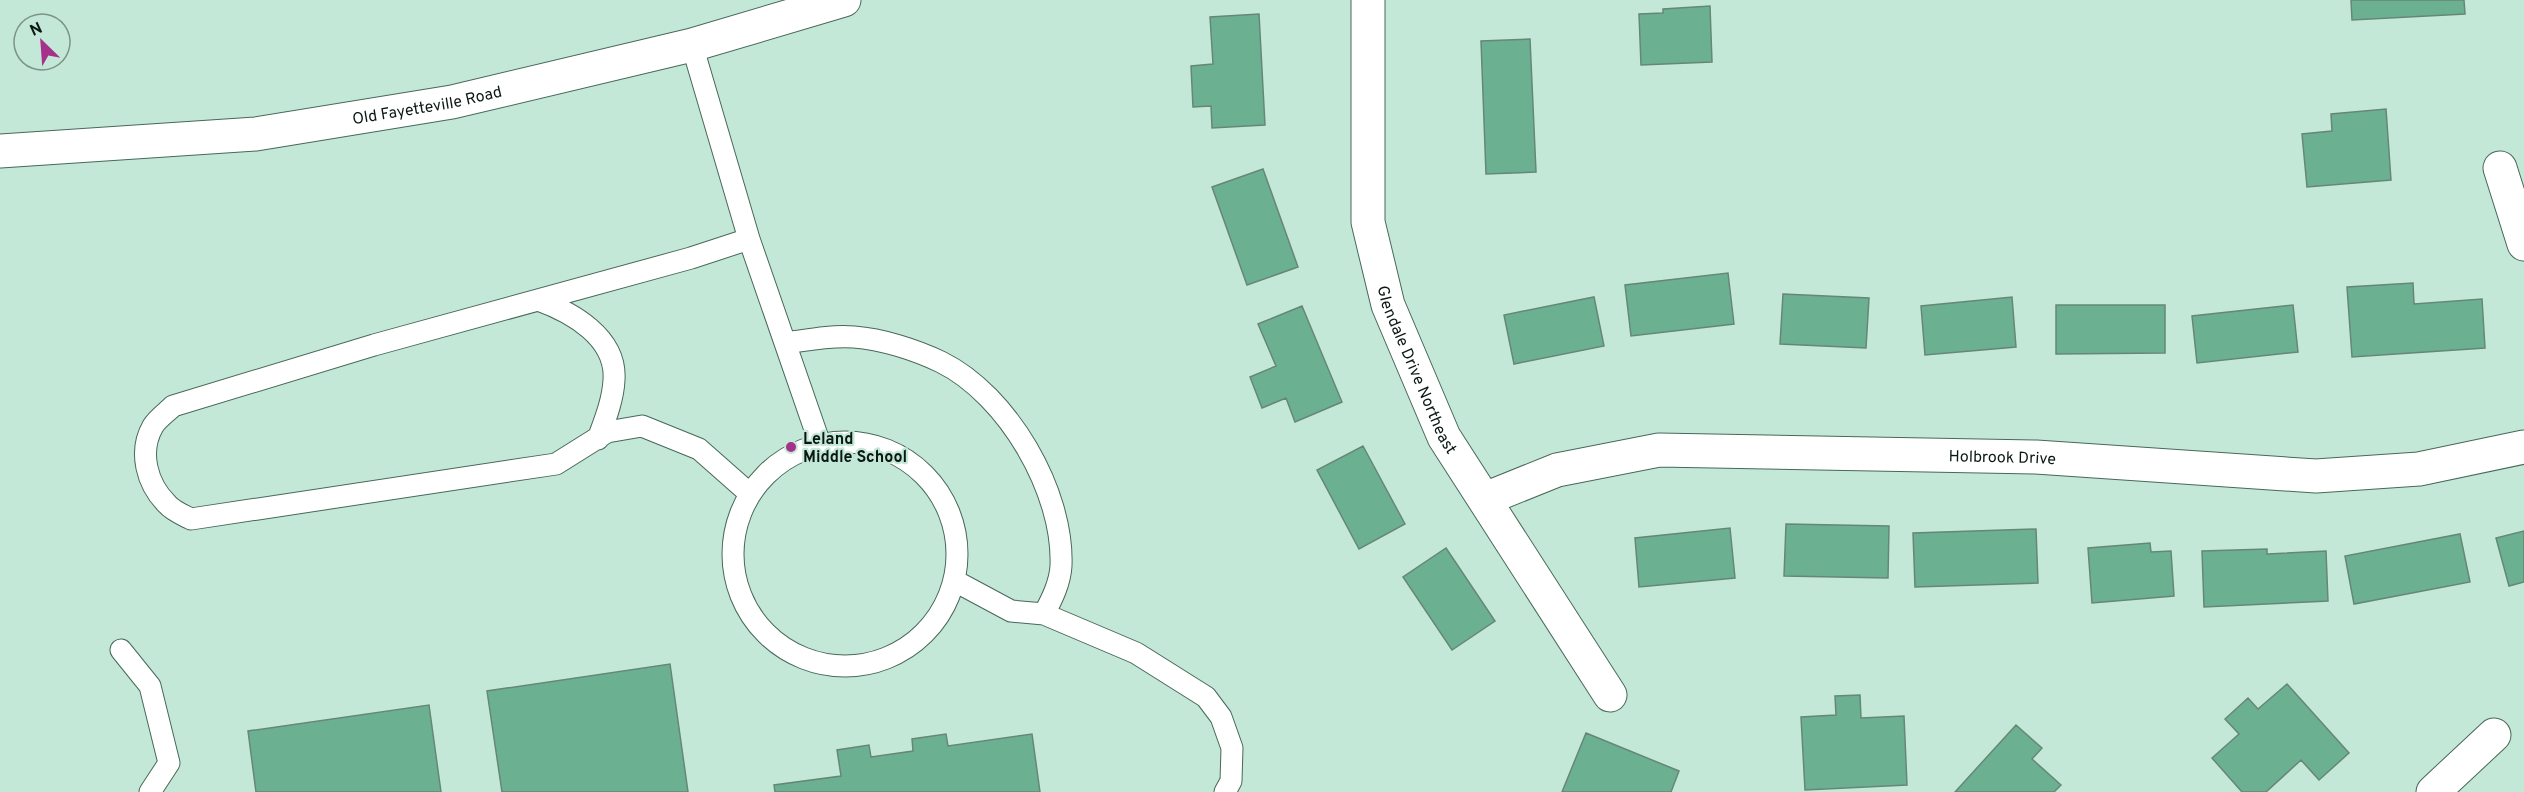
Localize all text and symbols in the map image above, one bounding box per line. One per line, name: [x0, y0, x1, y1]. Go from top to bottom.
north arrow: [12, 12, 72, 72]
text: N: [27, 19, 46, 42]
street label: Old Fayetteville Road: [351, 82, 504, 130]
street label: Glendale Drive Northeast: [1372, 284, 1460, 458]
place label: Leland Middle School: [803, 430, 907, 468]
marker: Leland Middle School: [784, 440, 798, 454]
street label: Holbrook Drive: [1948, 447, 2057, 470]

